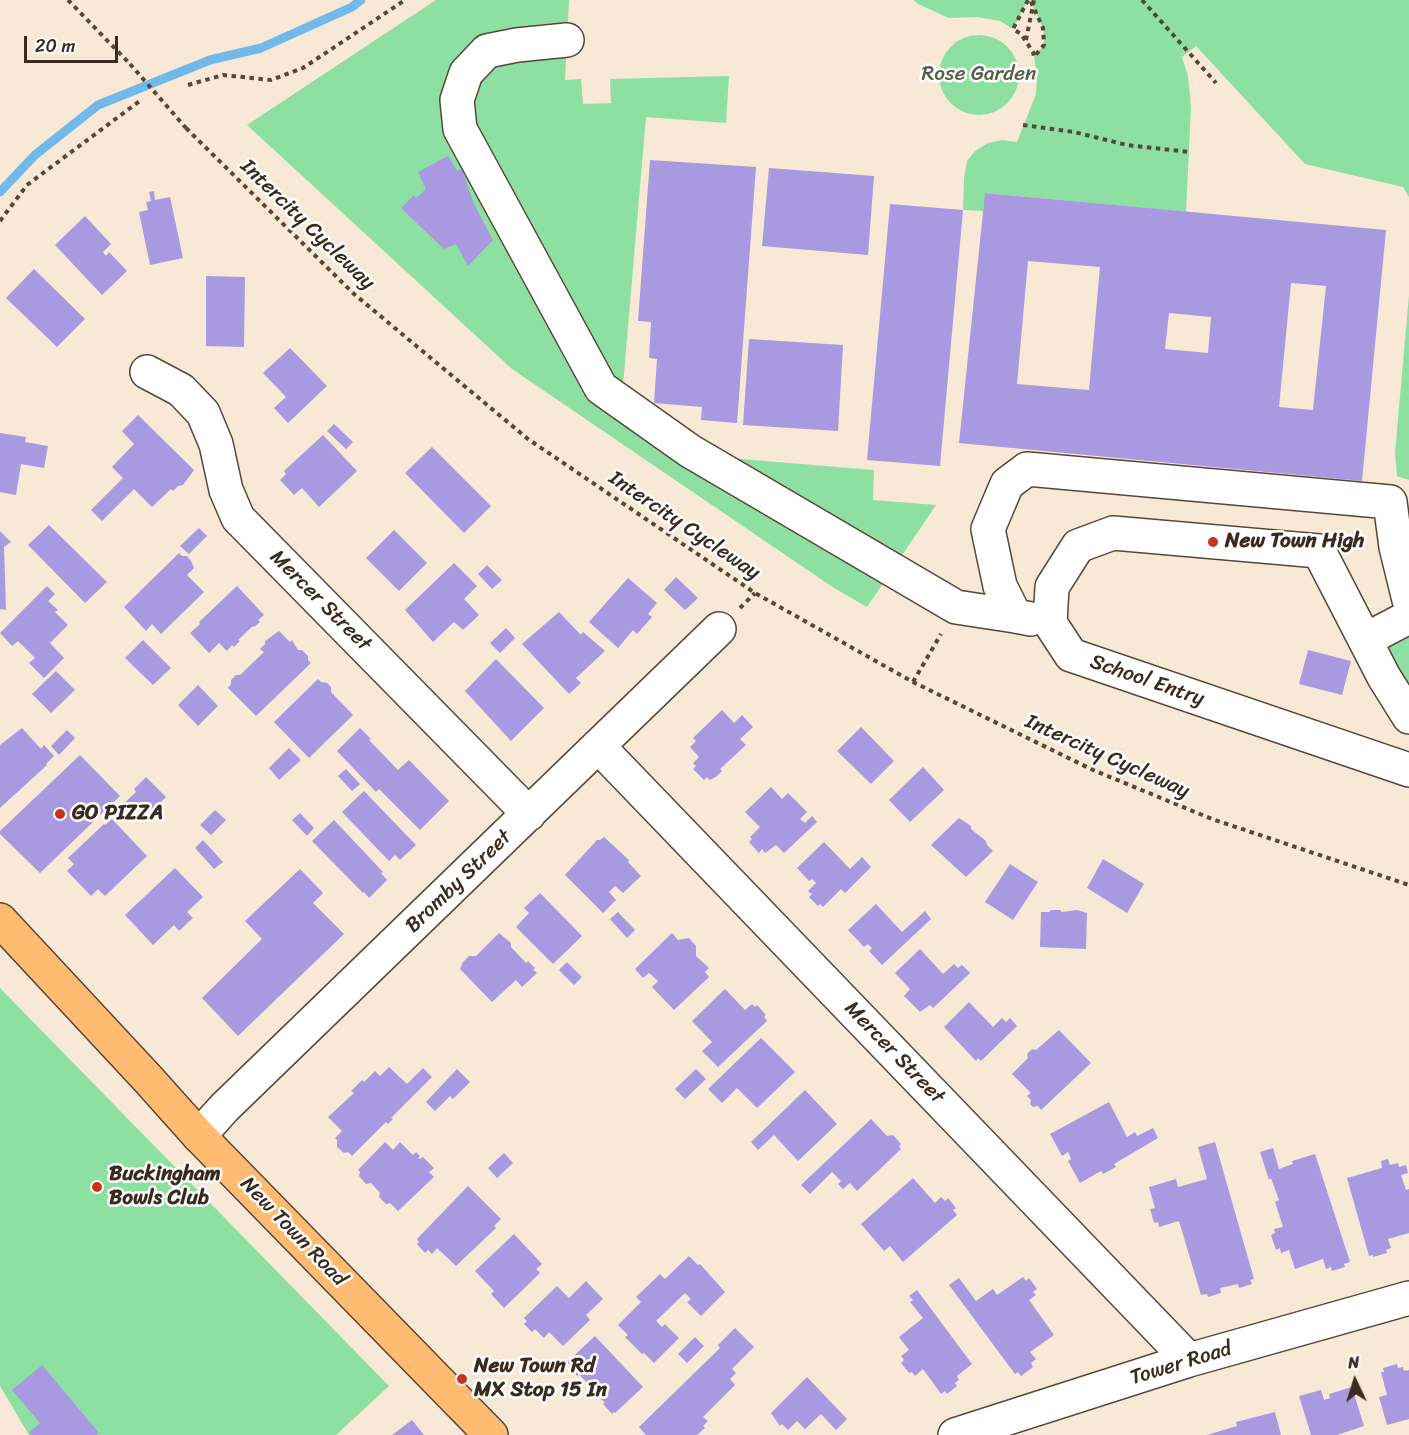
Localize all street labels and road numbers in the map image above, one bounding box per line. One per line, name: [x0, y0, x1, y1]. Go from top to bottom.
street label: Intercity Cycleway: [235, 154, 379, 296]
street label: Intercity Cycleway: [604, 466, 764, 586]
street label: Mercer Street: [264, 545, 376, 657]
street label: School Entry: [1087, 650, 1207, 712]
street label: Intercity Cycleway: [1021, 709, 1193, 805]
street label: Bromby Street: [401, 825, 517, 939]
street label: Mercer Street: [839, 996, 949, 1110]
street label: New Town Road: [235, 1172, 351, 1292]
street label: Tower Road: [1127, 1337, 1235, 1391]

